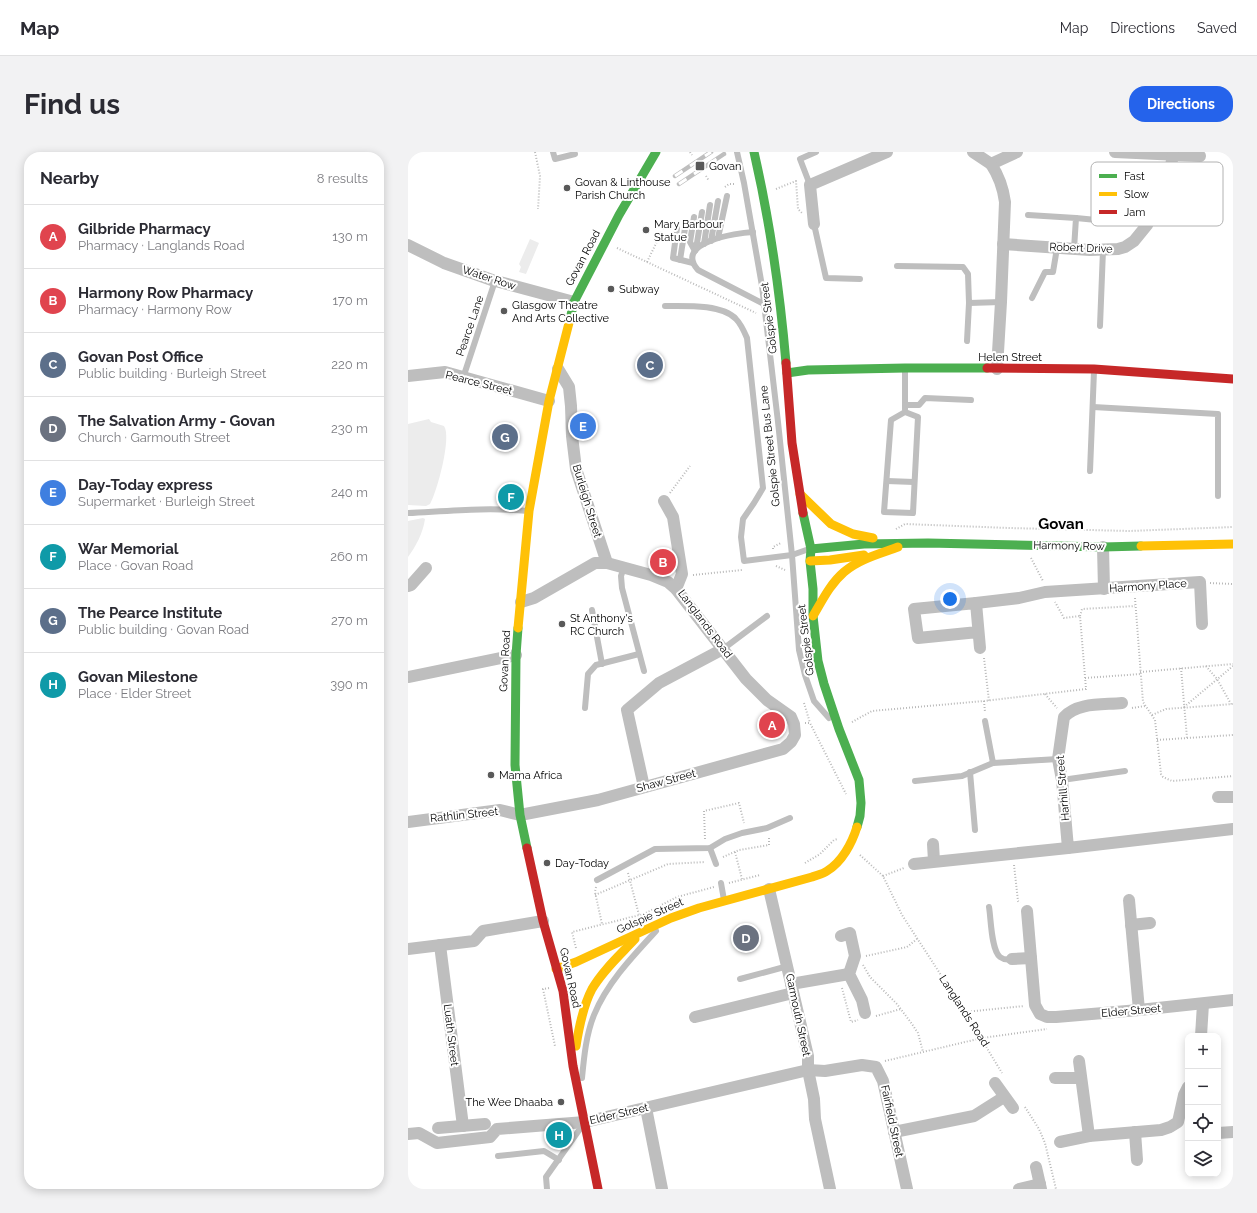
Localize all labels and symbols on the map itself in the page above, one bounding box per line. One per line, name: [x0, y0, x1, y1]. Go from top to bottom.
marker: Govan: [694, 160, 706, 172]
place label: Govan: [709, 160, 741, 173]
legend: [1091, 162, 1223, 226]
text: Fast: [1124, 170, 1145, 183]
place label: Govan & Linthouse Parish Church: [575, 176, 671, 202]
marker: Govan & Linthouse Parish Church: [562, 183, 572, 193]
text: Slow: [1124, 188, 1149, 201]
text: Jam: [1124, 206, 1145, 219]
place label: Mary Barbour Statue: [654, 218, 723, 244]
marker: Mary Barbour Statue: [641, 225, 651, 235]
street label: Govan Road: [563, 228, 603, 288]
street label: Robert Drive: [1049, 240, 1113, 256]
street label: Water Row: [461, 263, 518, 293]
street label: Golspie Street: [758, 281, 780, 354]
place label: Subway: [619, 283, 659, 296]
marker: Subway: [606, 284, 616, 294]
street label: Pearce Lane: [454, 293, 487, 358]
place label: Glasgow Theatre And Arts Collective: [512, 299, 610, 325]
marker: Glasgow Theatre And Arts Collective: [499, 306, 509, 316]
pin: C: [637, 350, 663, 380]
street label: Helen Street: [978, 351, 1042, 364]
street label: Pearce Street: [444, 368, 514, 398]
street label: Golspie Street Bus Lane: [757, 384, 783, 507]
pin: E: [570, 411, 596, 441]
pin: G: [492, 422, 518, 452]
street label: Burleigh Street: [570, 463, 604, 540]
pin: F: [498, 482, 524, 512]
district label: Govan: [1038, 515, 1084, 533]
street label: Harmony Row: [1033, 539, 1105, 553]
pin: B: [650, 547, 676, 577]
street label: Harmony Place: [1109, 577, 1188, 595]
street label: Langlands Road: [675, 587, 735, 661]
your location: [940, 589, 960, 609]
street label: Golspie Street: [795, 603, 817, 676]
place label: St Anthony's RC Church: [570, 612, 633, 638]
marker: St Anthony's RC Church: [557, 619, 567, 629]
street label: Govan Road: [497, 630, 513, 692]
pin: A: [759, 710, 785, 740]
street label: Harhill Street: [1054, 754, 1072, 821]
street label: Shaw Street: [635, 767, 697, 795]
place label: Mama Africa: [499, 769, 562, 782]
marker: Mama Africa: [486, 770, 496, 780]
street label: Rathlin Street: [429, 805, 499, 825]
place label: Day-Today: [555, 857, 609, 870]
marker: Day-Today: [542, 858, 552, 868]
street label: Golspie Street: [615, 895, 686, 937]
pin: D: [733, 923, 759, 953]
street label: Govan Road: [557, 947, 583, 1010]
street label: Garmouth Street: [783, 972, 813, 1058]
street label: Langlands Road: [936, 973, 992, 1049]
street label: Elder Street: [1101, 1002, 1162, 1020]
street label: Luath Street: [441, 1003, 461, 1067]
street label: Fairfield Street: [878, 1084, 906, 1158]
place label: The Wee Dhaaba: [465, 1096, 553, 1109]
marker: The Wee Dhaaba: [556, 1097, 566, 1107]
street label: Elder Street: [588, 1101, 650, 1127]
pin: H: [546, 1120, 572, 1150]

